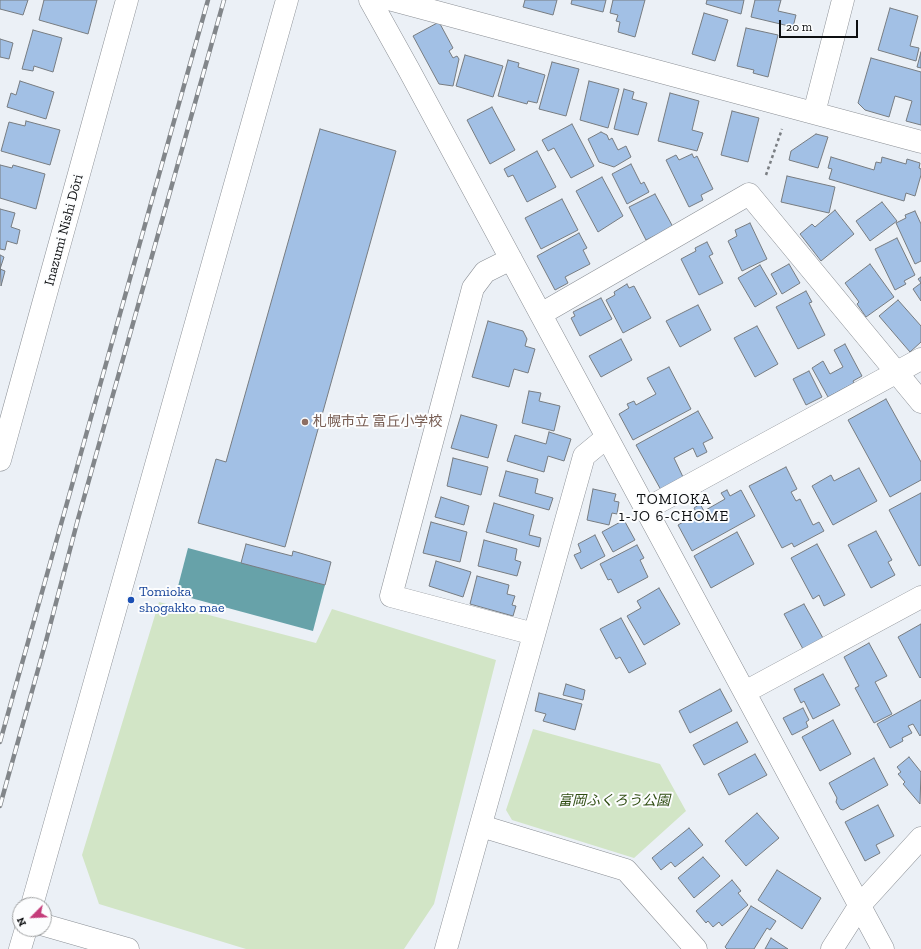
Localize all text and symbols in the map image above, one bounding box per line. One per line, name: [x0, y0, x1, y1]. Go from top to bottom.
scale bar: [781, 12, 860, 38]
text: 20 m: [786, 20, 812, 34]
street label: Inazumi Nishi Dōri: [41, 172, 87, 288]
place label: 札幌市立 富丘小学校: [313, 414, 442, 430]
marker: 札幌市立 富丘小学校: [300, 417, 310, 427]
district label: TOMIOKA 1-JO 6-CHOME: [619, 491, 729, 526]
place label: Tomioka shogakko mae: [139, 584, 225, 616]
marker: Tomioka shogakko mae: [126, 595, 136, 605]
park label: 富岡ふくろう公園: [558, 793, 670, 809]
north arrow: [12, 897, 52, 937]
text: N: [14, 915, 29, 928]

